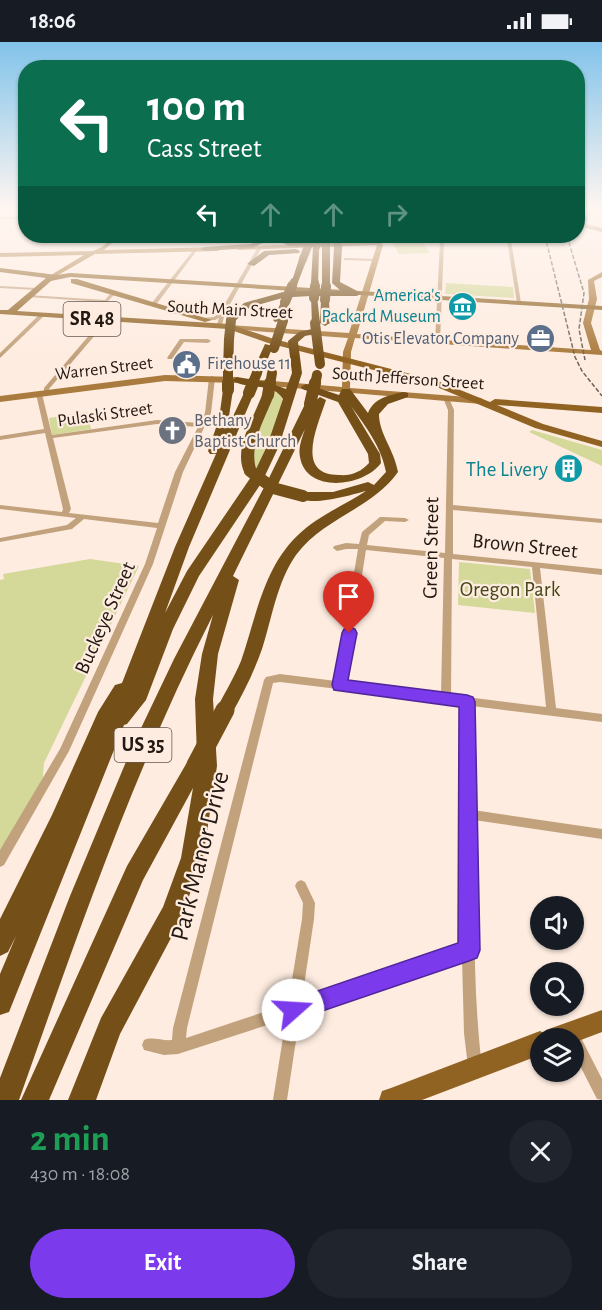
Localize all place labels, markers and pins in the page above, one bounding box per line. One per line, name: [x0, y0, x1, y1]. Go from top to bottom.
place label: America's Packard Museum: [321, 287, 441, 326]
museum icon: America's Packard Museum: [446, 290, 478, 322]
office icon: Otis Elevator Company: [524, 323, 556, 355]
place label: Otis Elevator Company: [362, 330, 519, 348]
public building icon: Firehouse 11: [170, 348, 202, 380]
place label: Firehouse 11: [207, 355, 291, 373]
place label: Bethany Baptist Church: [194, 412, 296, 451]
church icon: Bethany Baptist Church: [157, 415, 189, 447]
building icon: The Livery: [553, 453, 585, 485]
place label: The Livery: [466, 459, 548, 480]
pin: [323, 571, 374, 633]

